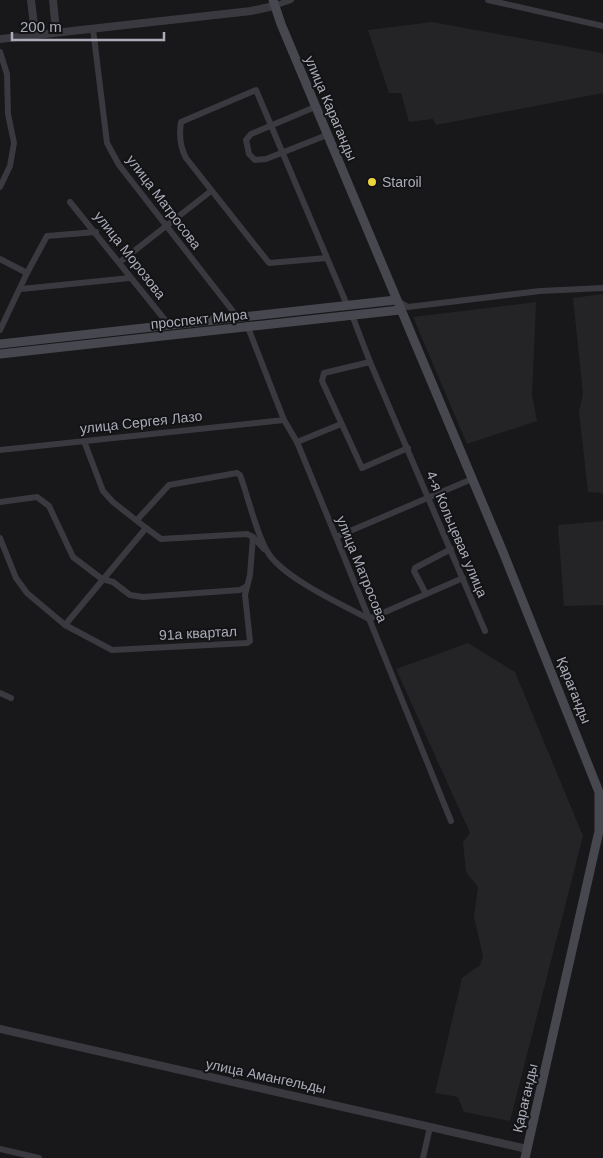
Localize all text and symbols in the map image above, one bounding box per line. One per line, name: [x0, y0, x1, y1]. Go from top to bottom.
scale bar: [12, 10, 165, 42]
text: 200 m: [20, 18, 62, 35]
street label: улица Караганды: [302, 53, 360, 163]
street label: улица Матросова: [123, 152, 205, 252]
place label: Staroil: [382, 174, 422, 190]
marker: Staroil: [366, 176, 378, 188]
street label: улица Морозова: [91, 208, 169, 302]
street label: проспект Мира: [150, 306, 248, 332]
street label: улица Сергея Лазо: [79, 408, 203, 436]
street label: 4-я Кольцевая улица: [423, 468, 491, 600]
street label: улица Матросова: [333, 513, 391, 625]
street label: 91а квартал: [159, 623, 237, 643]
street label: Қарағанды: [553, 654, 595, 726]
street label: улица Амангельды: [204, 1055, 328, 1097]
street label: Қарағанды: [509, 1062, 541, 1134]

